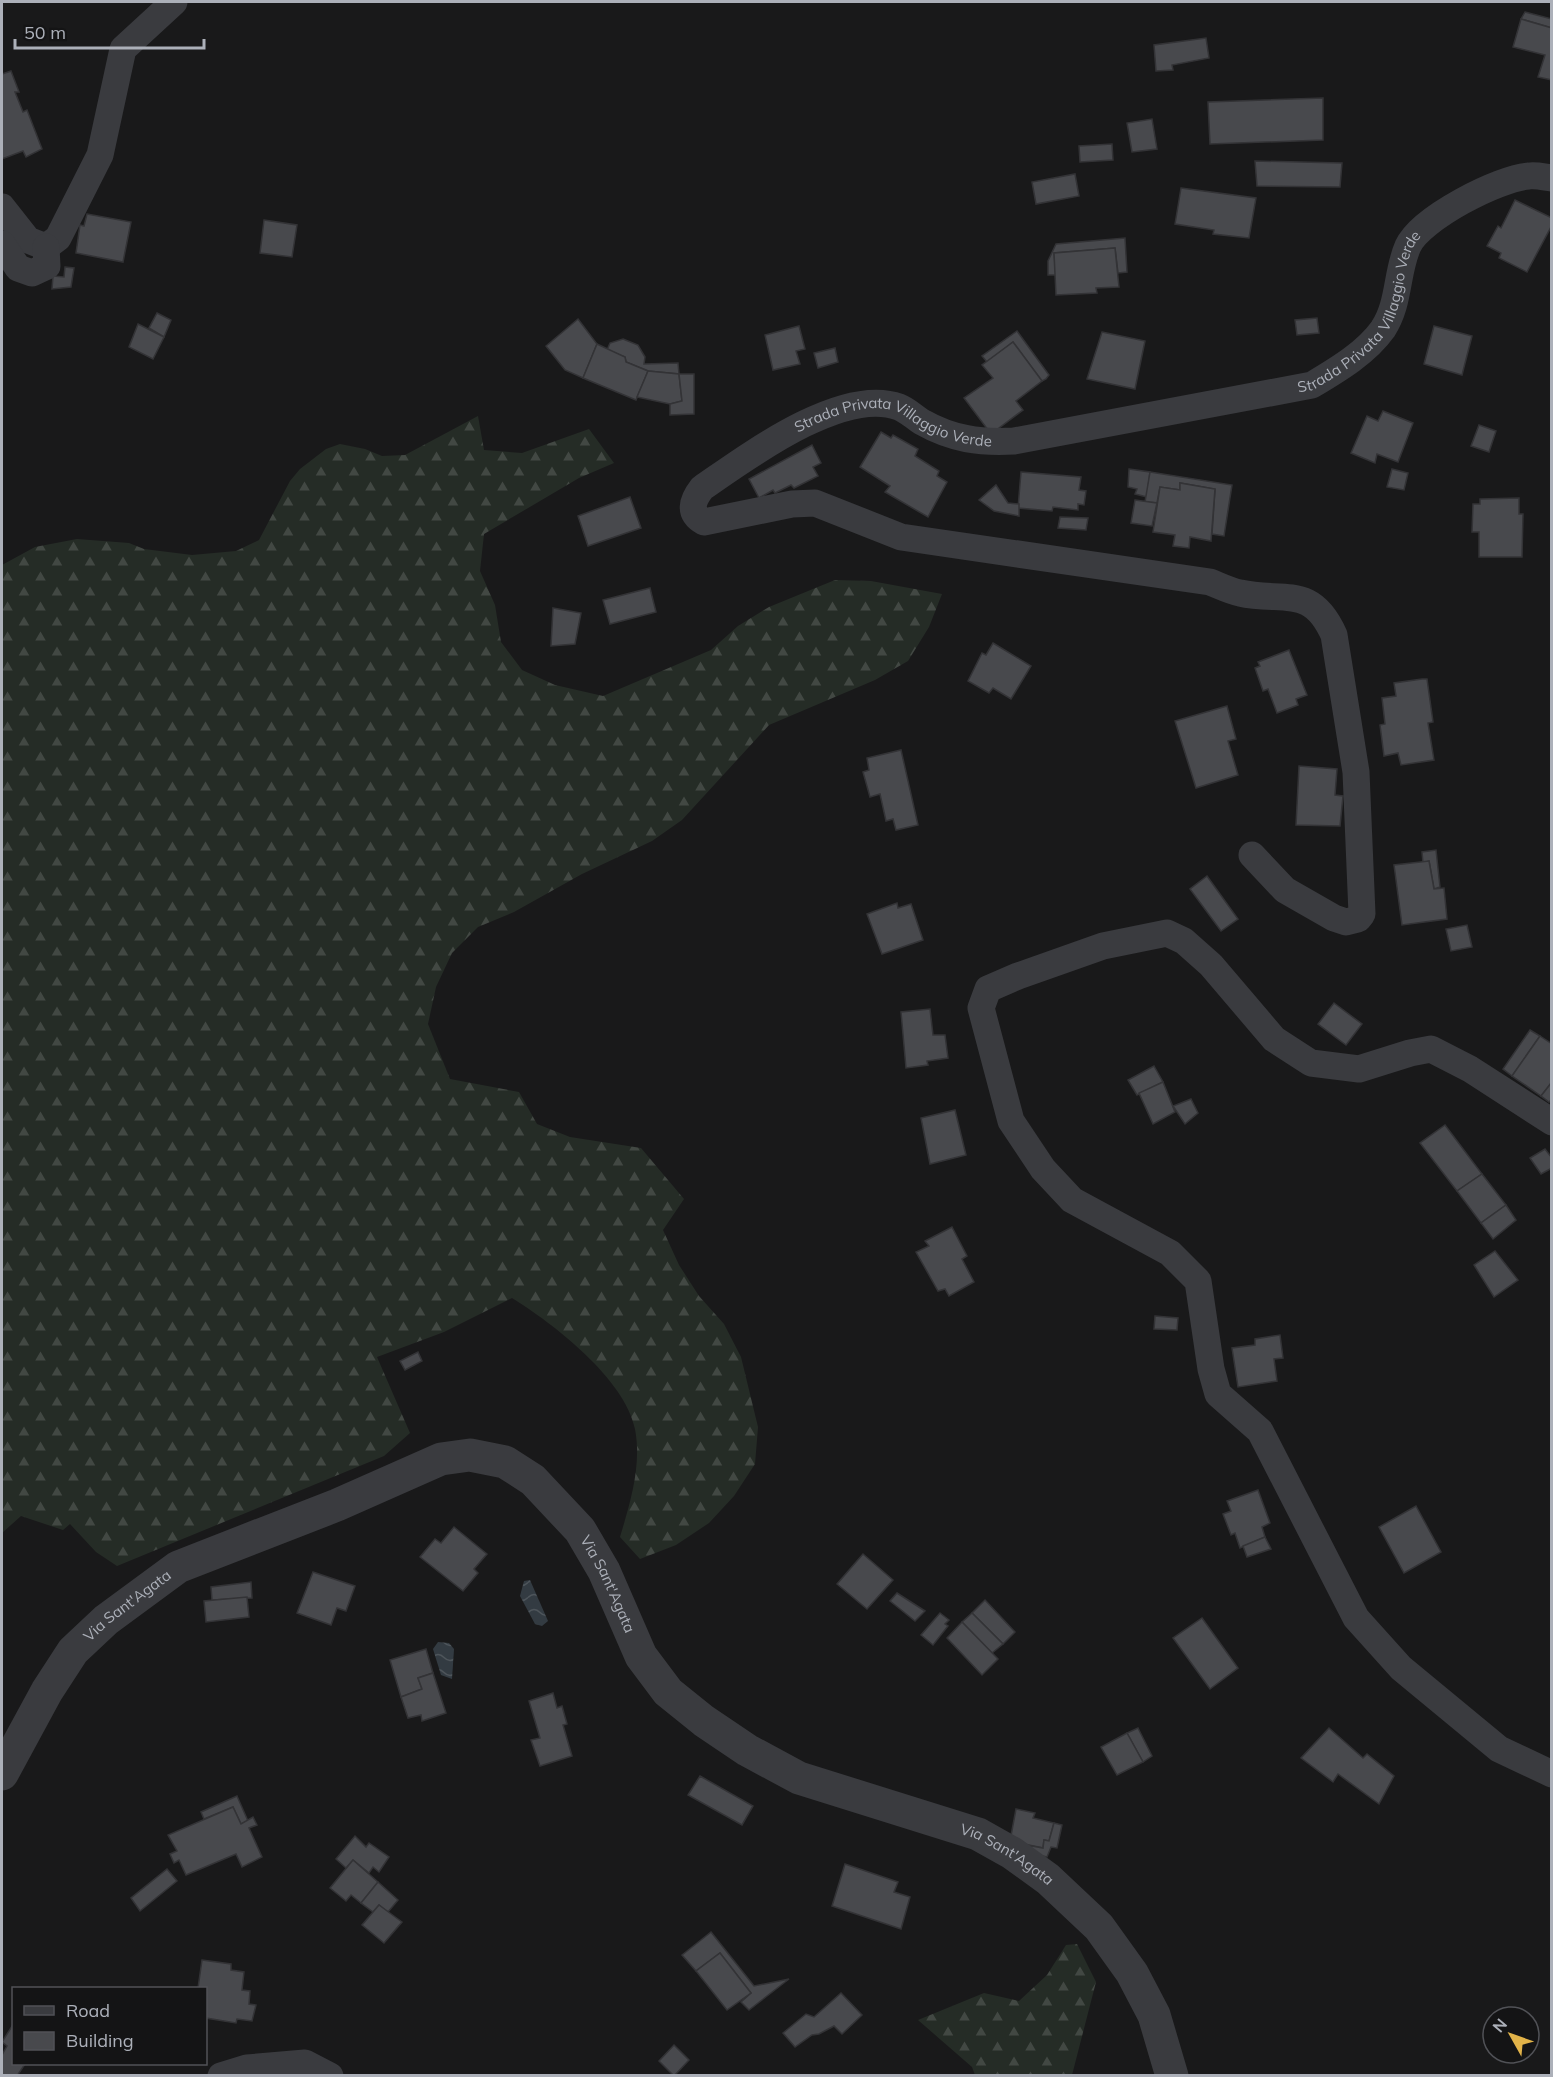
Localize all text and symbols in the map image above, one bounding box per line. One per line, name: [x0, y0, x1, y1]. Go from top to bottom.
scale bar: [15, 12, 204, 50]
text: 50 m: [24, 21, 66, 44]
street label: Strada Privata Villaggio Verde: [1296, 226, 1424, 397]
street label: Strada Privata Villaggio Verde: [791, 393, 992, 450]
street label: Via Sant'Agata: [576, 1532, 640, 1636]
street label: Via Sant'Agata: [79, 1565, 175, 1645]
street label: Via Sant'Agata: [958, 1819, 1058, 1889]
legend: [12, 1987, 207, 2065]
text: Road: [66, 1999, 110, 2022]
north arrow: [1481, 2005, 1541, 2065]
text: N: [1488, 2014, 1511, 2036]
text: Building: [66, 2029, 134, 2052]

